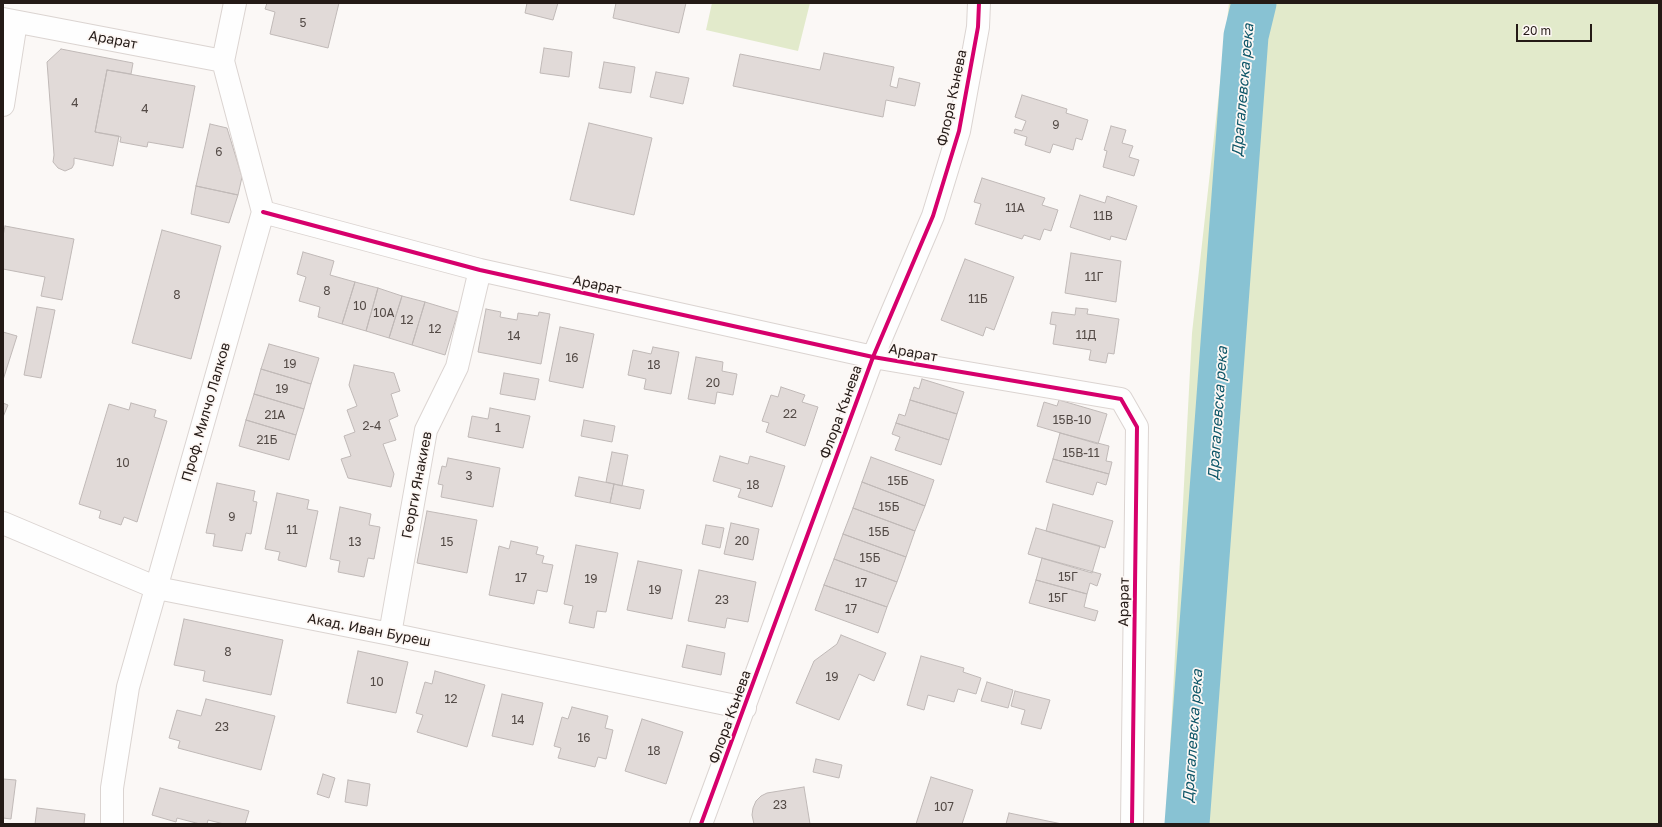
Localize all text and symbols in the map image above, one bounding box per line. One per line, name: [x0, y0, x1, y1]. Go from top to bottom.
house number: 5: [300, 16, 306, 30]
scale bar: [1518, 16, 1594, 42]
water label: Драгалевска река: [1228, 23, 1258, 157]
text: 20 m: [1523, 23, 1551, 38]
street label: Арарат: [87, 27, 139, 53]
street label: Флора Кънева: [934, 48, 970, 148]
house number: 4: [71, 96, 79, 110]
house number: 4: [141, 102, 149, 116]
house number: 9: [1052, 118, 1060, 132]
house number: 6: [215, 145, 223, 159]
house number: 11А: [1005, 201, 1025, 215]
house number: 11В: [1093, 209, 1113, 223]
house number: 11Г: [1085, 270, 1103, 284]
street label: Арарат: [571, 272, 623, 298]
house number: 8: [323, 284, 331, 298]
house number: 8: [173, 288, 181, 302]
house number: 11Б: [968, 292, 988, 306]
house number: 10: [353, 299, 367, 313]
house number: 10А: [373, 306, 395, 320]
house number: 12: [401, 313, 413, 327]
house number: 12: [429, 322, 441, 336]
house number: 11Д: [1076, 328, 1096, 342]
house number: 14: [507, 329, 521, 343]
street label: Арарат: [887, 340, 939, 366]
street label: Проф. Милчо Лалков: [178, 341, 234, 483]
water label: Драгалевска река: [1204, 346, 1232, 480]
house number: 16: [565, 351, 579, 365]
house number: 19: [283, 357, 297, 371]
house number: 18: [647, 358, 661, 372]
street label: Флора Кънева: [816, 363, 866, 461]
house number: 20: [706, 376, 720, 390]
house number: 19: [275, 382, 289, 396]
house number: 22: [783, 407, 797, 421]
house number: 21А: [265, 408, 285, 422]
house number: 15В-10: [1053, 413, 1091, 427]
house number: 2-4: [363, 419, 381, 433]
house number: 1: [495, 421, 501, 435]
street label: Георги Янакиев: [398, 430, 436, 540]
house number: 21Б: [257, 433, 277, 447]
house number: 15В-11: [1062, 446, 1100, 460]
house number: 10: [116, 456, 130, 470]
house number: 3: [465, 469, 473, 483]
house number: 15Б: [888, 474, 908, 488]
house number: 18: [746, 478, 760, 492]
house number: 15Б: [879, 500, 899, 514]
house number: 9: [228, 510, 236, 524]
house number: 11: [286, 523, 298, 537]
house number: 15Б: [869, 525, 889, 539]
house number: 20: [735, 534, 749, 548]
house number: 13: [349, 535, 361, 549]
house number: 15: [441, 535, 453, 549]
house number: 15Б: [860, 551, 880, 565]
house number: 15Г: [1058, 570, 1078, 584]
house number: 17: [515, 571, 527, 585]
house number: 19: [584, 572, 598, 586]
house number: 17: [855, 576, 867, 590]
street label: Арарат: [1115, 577, 1133, 627]
house number: 19: [648, 583, 662, 597]
house number: 15Г: [1048, 591, 1068, 605]
house number: 23: [715, 593, 729, 607]
house number: 17: [845, 602, 857, 616]
street label: Акад. Иван Буреш: [306, 610, 432, 650]
house number: 8: [224, 645, 232, 659]
street label: Флора Кънева: [705, 668, 755, 766]
water label: Драгалевска река: [1179, 669, 1207, 803]
house number: 19: [825, 670, 839, 684]
house number: 10: [370, 675, 384, 689]
house number: 12: [445, 692, 457, 706]
house number: 14: [511, 713, 525, 727]
house number: 23: [215, 720, 229, 734]
house number: 16: [577, 731, 591, 745]
house number: 18: [647, 744, 661, 758]
house number: 23: [773, 798, 787, 812]
house number: 107: [934, 800, 954, 814]

